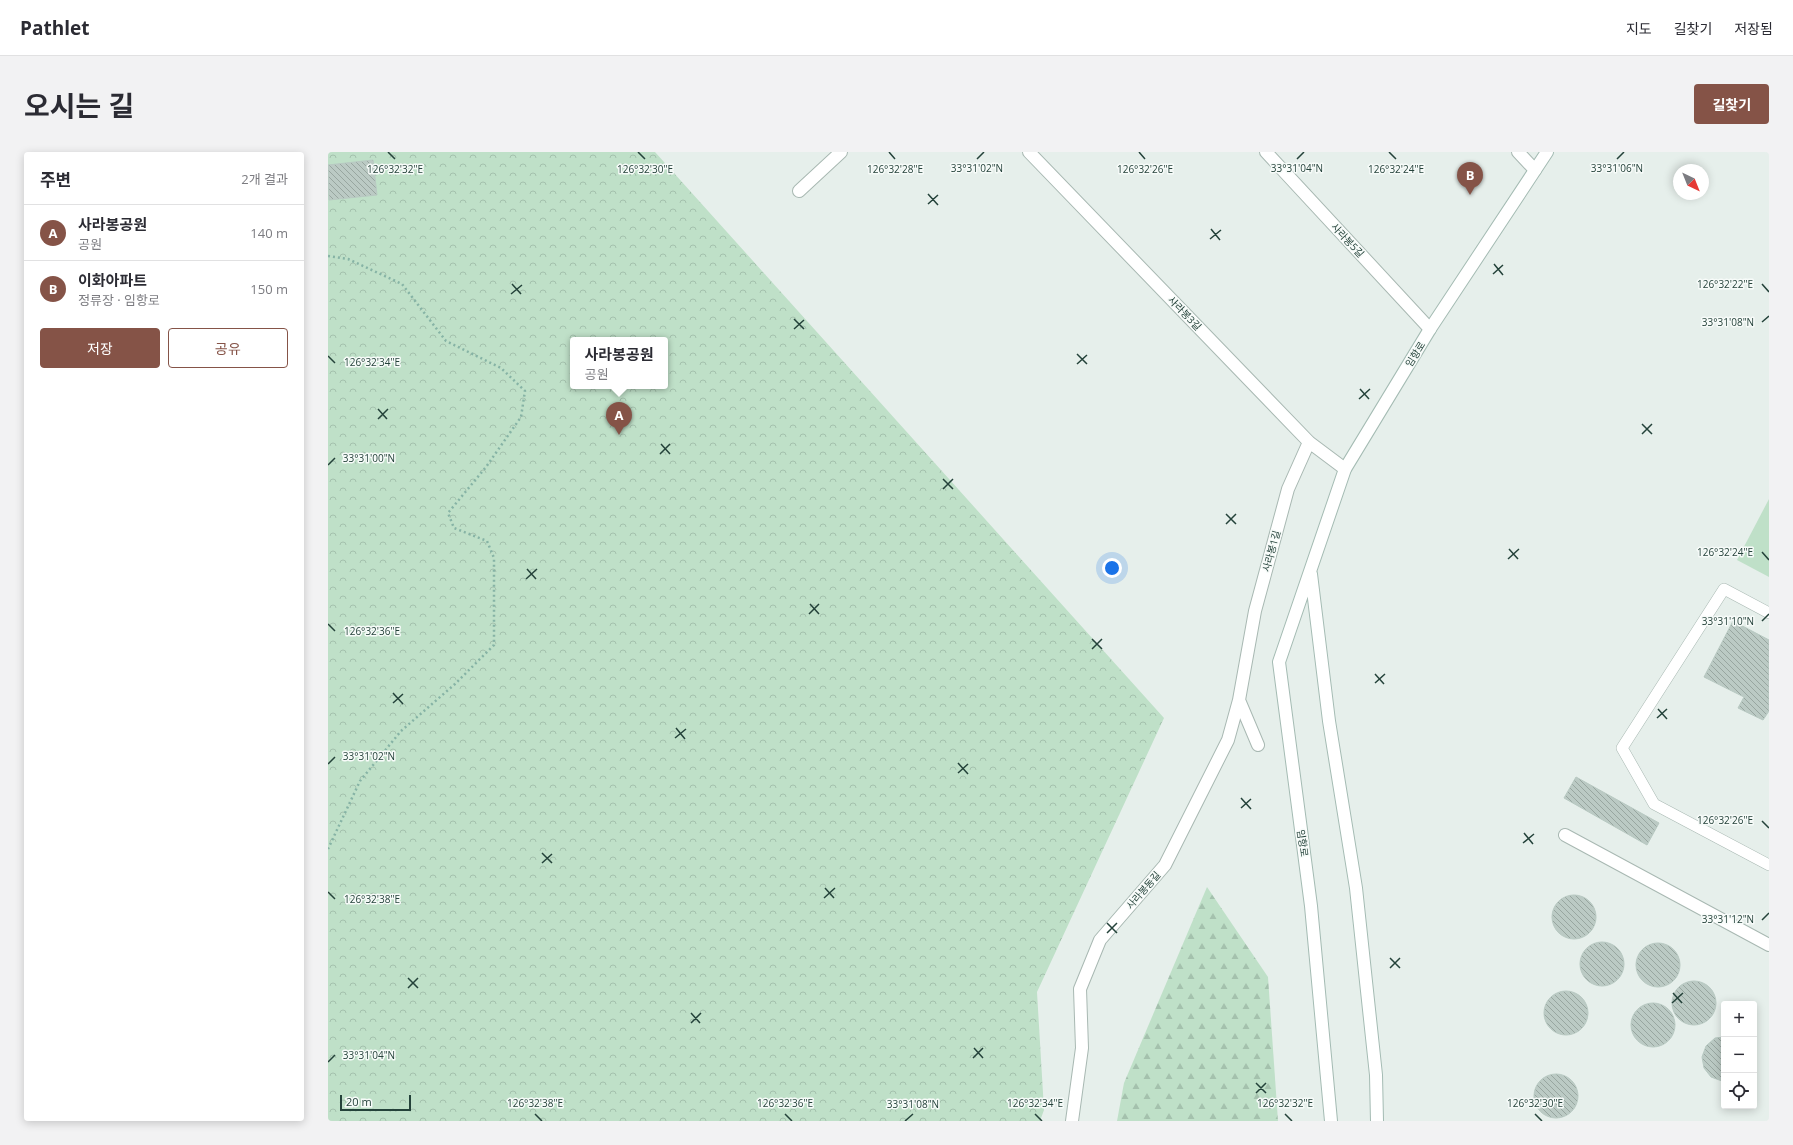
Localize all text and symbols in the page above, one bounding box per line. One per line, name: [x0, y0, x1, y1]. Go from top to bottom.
text: Pathlet: [20, 15, 89, 41]
text: 지도: [1626, 19, 1652, 38]
text: 길찾기: [1674, 19, 1712, 38]
text: 저장됨: [1734, 19, 1773, 38]
button: 길찾기: [1694, 84, 1769, 124]
text: 오시는 길: [24, 86, 134, 124]
text: 33°31'02"N: [951, 161, 1003, 175]
text: 33°31'04"N: [1271, 161, 1323, 175]
text: 33°31'06"N: [1591, 161, 1643, 175]
text: 126°32'32"E: [367, 162, 423, 176]
text: 126°32'30"E: [617, 162, 673, 176]
text: 126°32'28"E: [867, 162, 923, 176]
text: 126°32'26"E: [1117, 162, 1173, 176]
text: 126°32'24"E: [1368, 162, 1424, 176]
pin: B: [1457, 162, 1483, 195]
north arrow: [1673, 164, 1709, 200]
text: 주변: [40, 168, 71, 191]
text: 2개 결과: [241, 170, 288, 188]
text: 사라봉공원: [78, 214, 147, 234]
street label: 사라봉5길: [1328, 220, 1368, 260]
text: A: [49, 224, 57, 242]
text: 140 m: [250, 224, 288, 242]
text: 공원: [78, 235, 102, 253]
text: 이화아파트: [78, 270, 147, 290]
text: 126°32'22"E: [1697, 277, 1753, 291]
text: B: [49, 280, 57, 298]
text: 150 m: [250, 280, 288, 298]
text: 정류장 · 임항로: [78, 291, 160, 309]
street label: 사라봉3길: [1165, 293, 1205, 333]
text: 33°31'08"N: [1702, 315, 1754, 329]
button: 저장: [40, 328, 160, 368]
button: 공유: [168, 328, 288, 368]
popup: [570, 337, 668, 389]
street label: 임항로: [1402, 339, 1428, 369]
text: 사라봉공원: [584, 344, 654, 364]
text: 126°32'34"E: [344, 355, 400, 369]
text: 공원: [584, 365, 608, 383]
pin: A: [606, 402, 632, 435]
text: 33°31'00"N: [343, 451, 395, 465]
street label: 사라봉1길: [1259, 529, 1283, 573]
text: 126°32'24"E: [1697, 545, 1753, 559]
your location: [1102, 558, 1122, 578]
text: 33°31'10"N: [1702, 614, 1754, 628]
text: 126°32'36"E: [344, 624, 400, 638]
text: 33°31'02"N: [343, 749, 395, 763]
text: 126°32'26"E: [1697, 813, 1753, 827]
street label: 임항로: [1294, 828, 1312, 858]
street label: 사라봉동길: [1123, 868, 1163, 912]
text: 126°32'38"E: [344, 892, 400, 906]
text: 33°31'12"N: [1702, 912, 1754, 926]
map controls: [1721, 1001, 1757, 1109]
button: +: [1721, 1001, 1757, 1037]
button: −: [1721, 1037, 1757, 1073]
text: 33°31'04"N: [343, 1048, 395, 1062]
button: locate: [1721, 1073, 1757, 1109]
scale bar: [340, 1093, 411, 1112]
text: 20 m: [346, 1094, 372, 1109]
text: 126°32'38"E: [507, 1096, 563, 1110]
text: 126°32'36"E: [757, 1096, 813, 1110]
text: 126°32'34"E: [1007, 1096, 1063, 1110]
text: 126°32'32"E: [1257, 1096, 1313, 1110]
text: 126°32'30"E: [1507, 1096, 1563, 1110]
text: 33°31'08"N: [887, 1097, 939, 1111]

